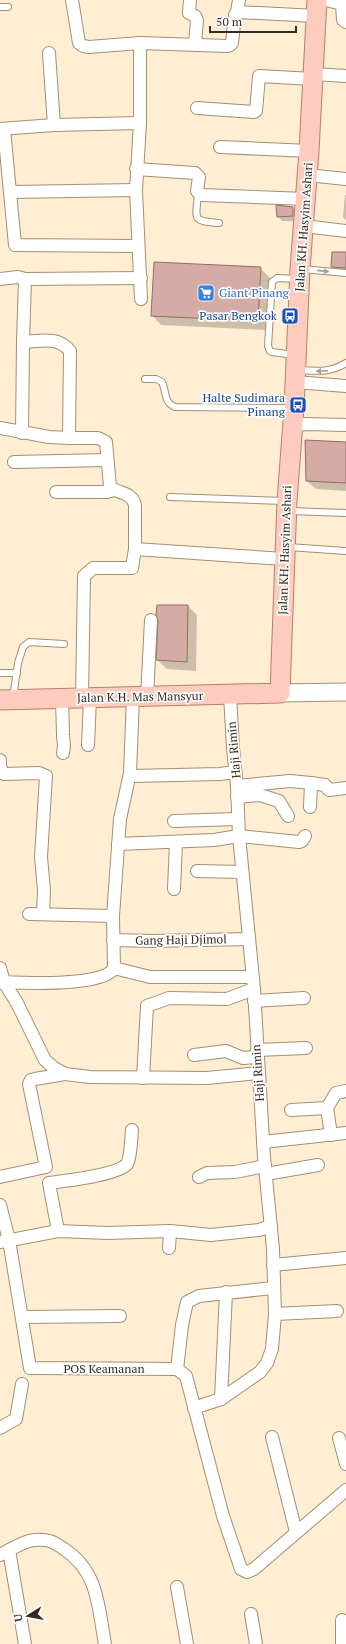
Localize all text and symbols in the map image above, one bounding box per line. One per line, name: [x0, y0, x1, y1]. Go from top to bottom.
scale bar: [210, 8, 296, 34]
text: 50 m: [216, 14, 243, 29]
street label: Jalan KH. Hasyim Ashari: [292, 161, 316, 292]
one-way arrow: [317, 267, 329, 274]
supermarket icon: Giant Pinang: [196, 283, 216, 303]
place label: Giant Pinang: [219, 285, 290, 300]
bus stop icon: Pasar Bengkok: [280, 306, 300, 326]
place label: Pasar Bengkok: [199, 308, 278, 323]
one-way arrow: [315, 368, 328, 374]
place label: Halte Sudimara Pinang: [203, 390, 286, 419]
bus stop icon: Halte Sudimara Pinang: [288, 395, 308, 415]
street label: Jalan KH. Hasyim Ashari: [275, 485, 294, 615]
street label: Jalan K.H. Mas Mansyur: [77, 688, 204, 705]
street label: Haji Rimin: [224, 721, 243, 779]
street label: Gang Haji Djimol: [135, 931, 227, 948]
street label: Haji Rimin: [248, 1044, 267, 1102]
street label: POS Keamanan: [63, 1361, 145, 1376]
north arrow: [8, 1596, 48, 1636]
text: U: [11, 1613, 26, 1623]

